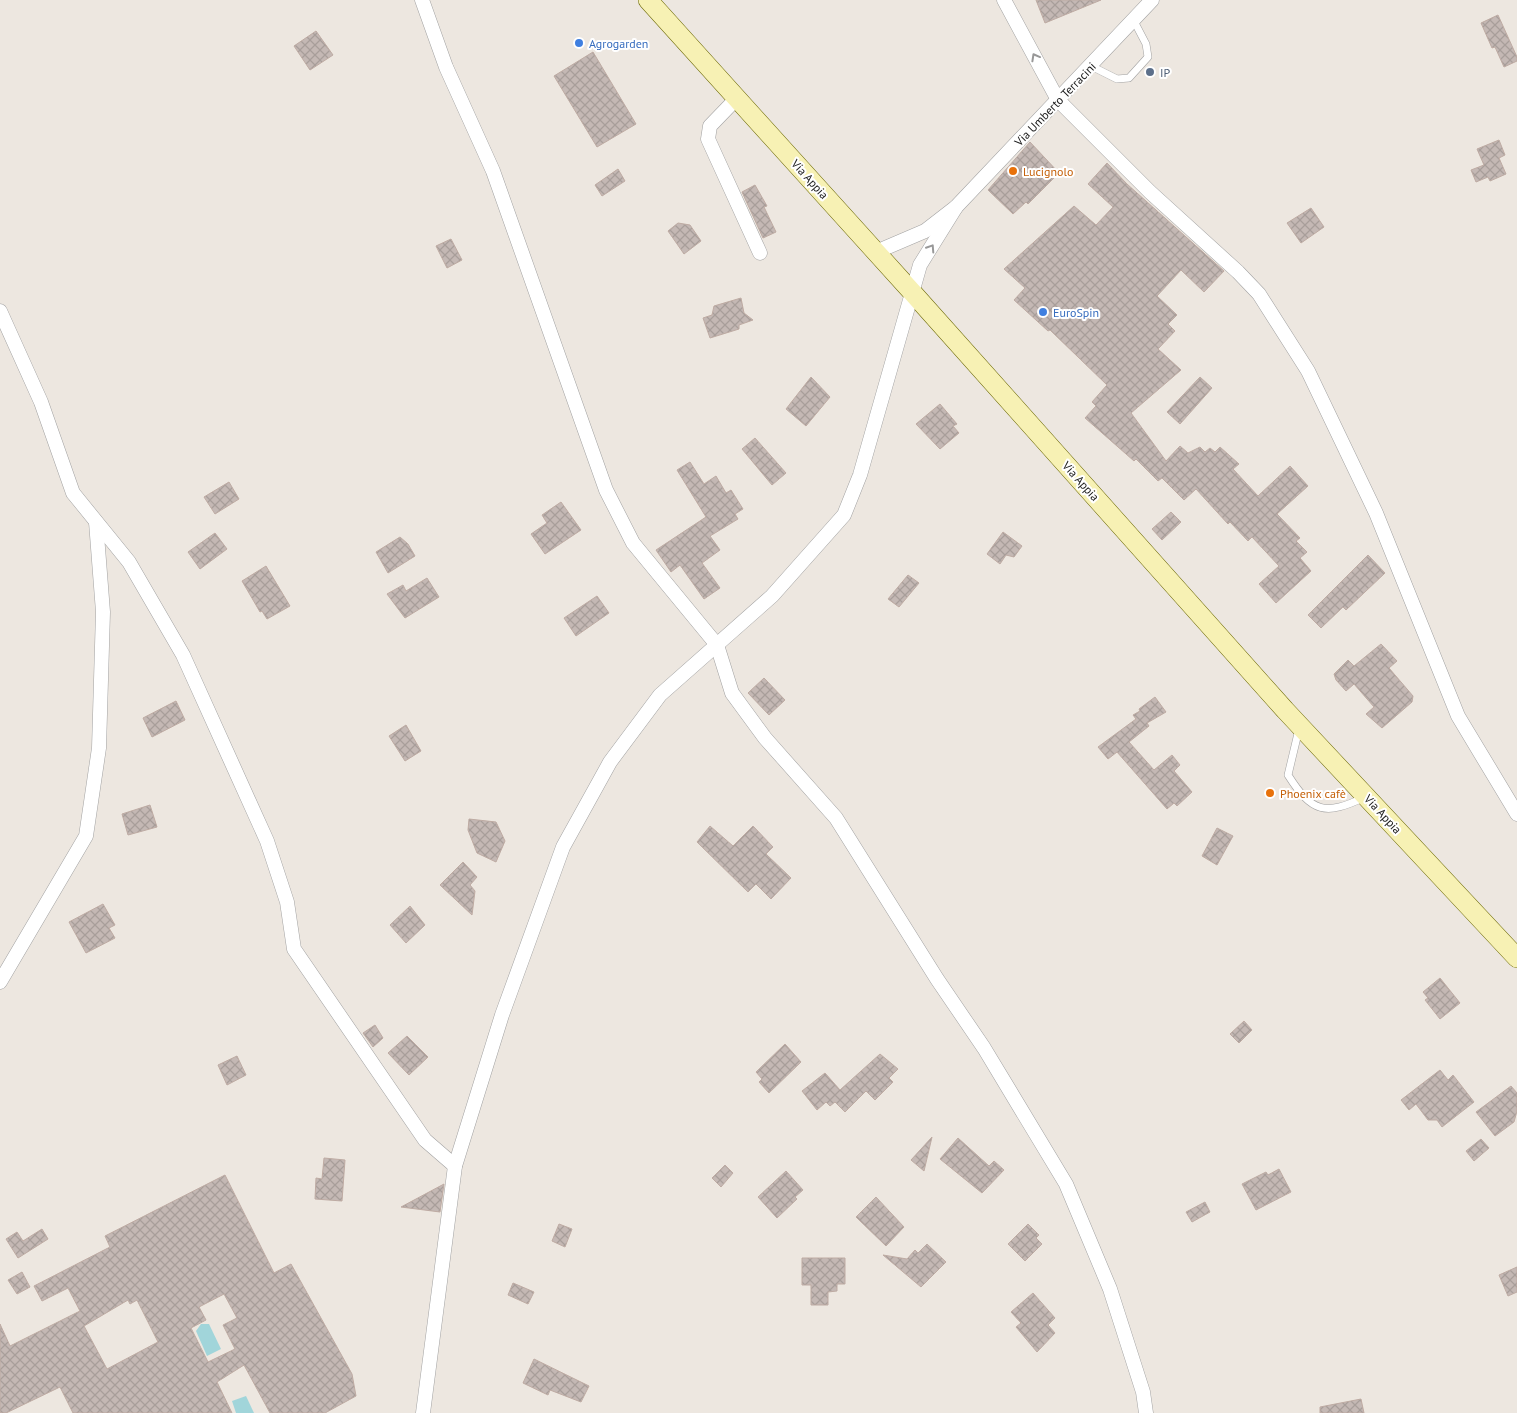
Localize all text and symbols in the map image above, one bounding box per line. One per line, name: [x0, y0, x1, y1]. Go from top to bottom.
place label: Agrogarden: [589, 36, 648, 51]
marker: Agrogarden: [573, 37, 585, 49]
one-way arrow: [1031, 53, 1041, 62]
street label: Via Umberto Terracini: [1010, 59, 1099, 150]
place label: IP: [1160, 65, 1170, 80]
marker: IP: [1144, 66, 1156, 78]
street label: Via Appia: [788, 155, 832, 202]
place label: Lucignolo: [1023, 164, 1073, 179]
marker: Lucignolo: [1007, 165, 1019, 177]
one-way arrow: [925, 244, 935, 253]
place label: EuroSpin: [1053, 305, 1099, 320]
marker: EuroSpin: [1037, 306, 1049, 318]
street label: Via Appia: [1059, 457, 1103, 504]
place label: Phoenix cafè: [1280, 786, 1346, 801]
marker: Phoenix cafè: [1264, 787, 1276, 799]
street label: Via Appia: [1360, 791, 1405, 837]

